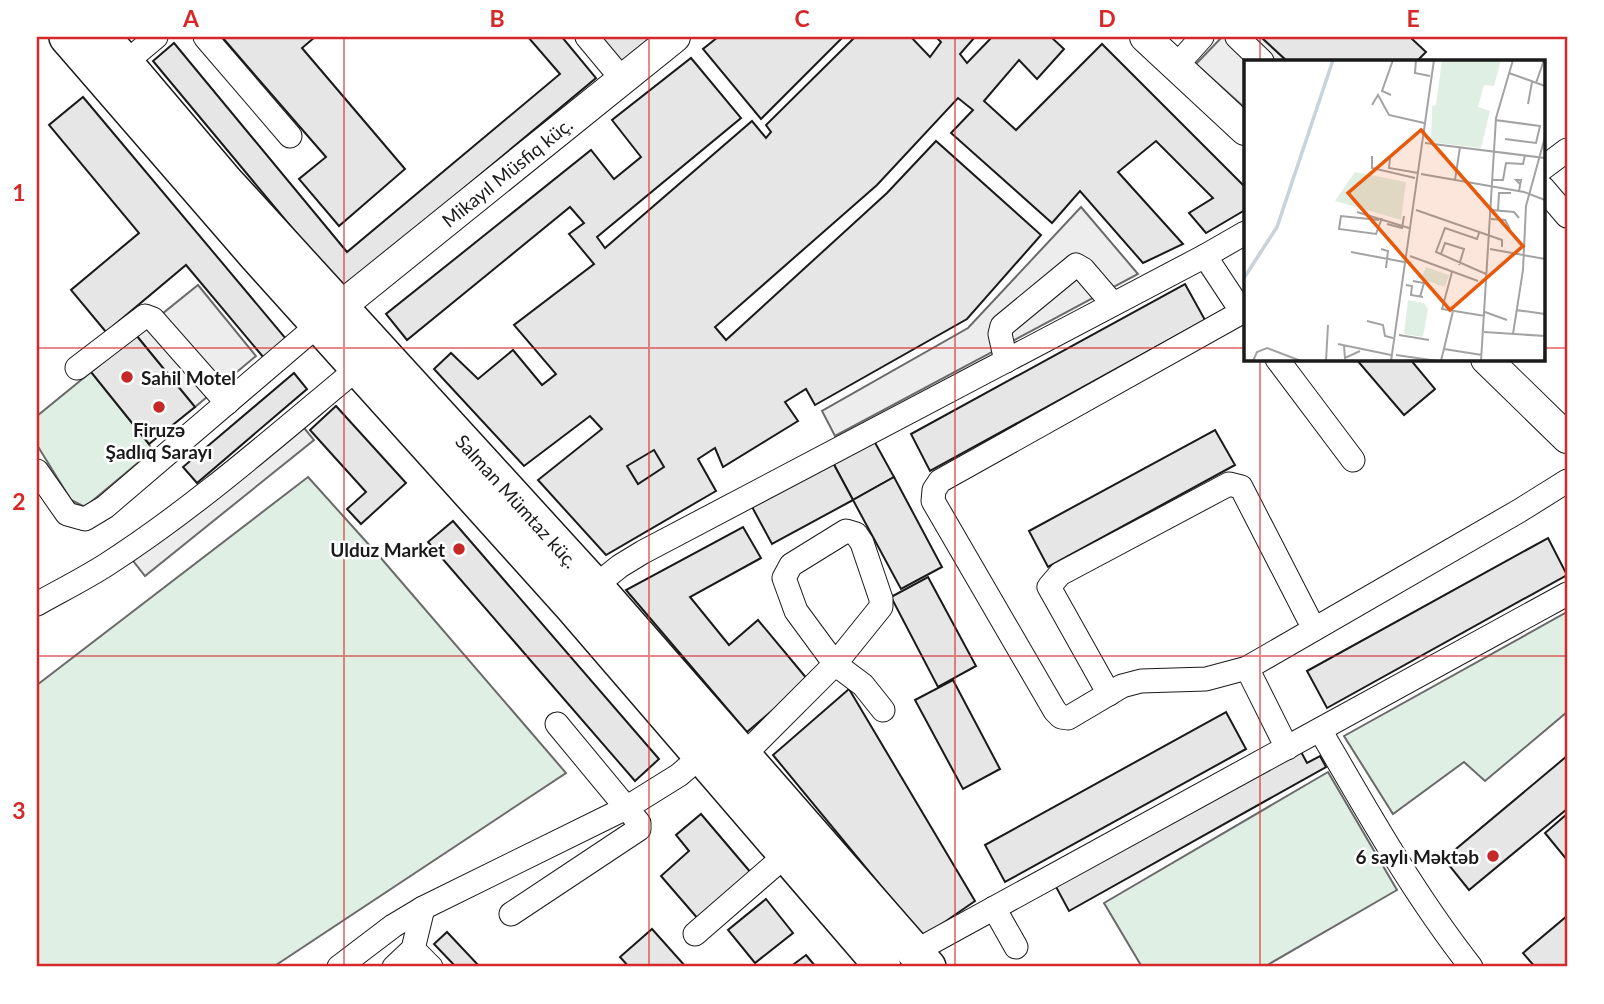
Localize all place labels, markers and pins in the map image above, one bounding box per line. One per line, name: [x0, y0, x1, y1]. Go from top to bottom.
place label: Sahil Motel: [141, 366, 236, 389]
marker: Sahil Motel: [119, 369, 135, 385]
marker: Firuzə Şadlıq Sarayı: [151, 399, 167, 415]
place label: Firuzə Şadlıq Sarayı: [106, 418, 212, 463]
place label: Ulduz Market: [330, 538, 445, 561]
marker: Ulduz Market: [451, 541, 467, 557]
place label: 6 saylı Məktəb: [1355, 845, 1479, 868]
marker: 6 saylı Məktəb: [1485, 848, 1501, 864]

